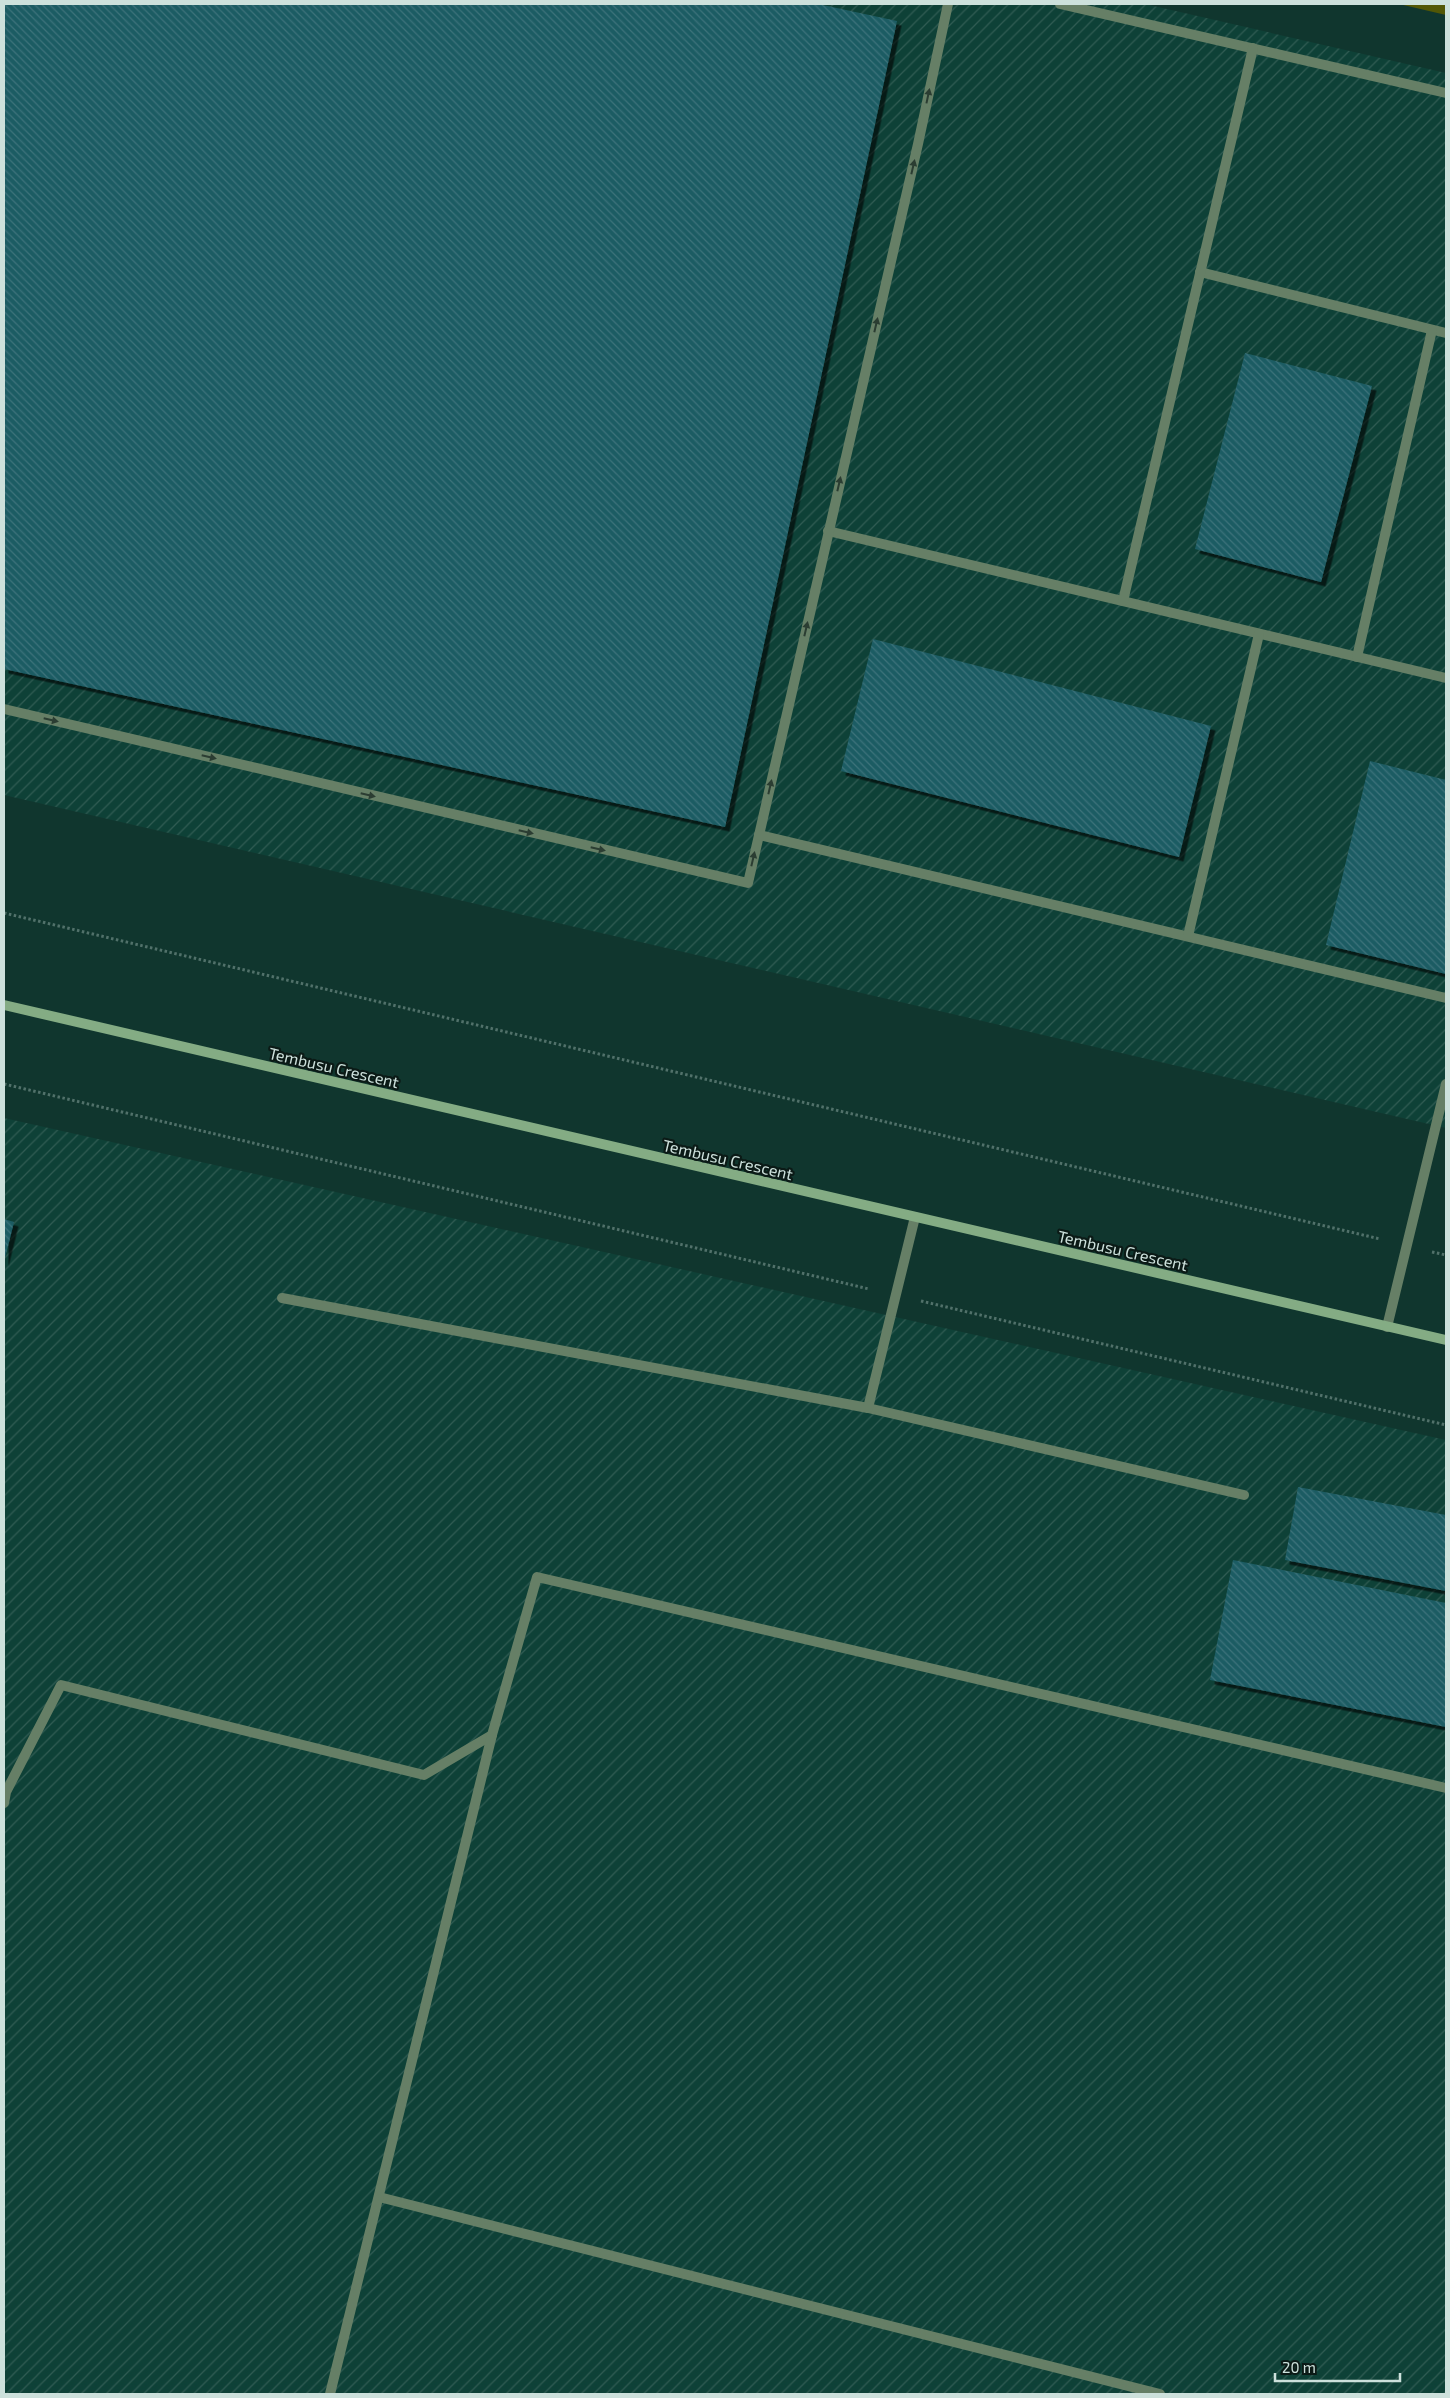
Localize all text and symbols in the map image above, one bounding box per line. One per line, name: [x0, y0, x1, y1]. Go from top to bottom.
one-way arrow: [925, 88, 933, 104]
one-way arrow: [909, 160, 917, 175]
one-way arrow: [872, 318, 880, 333]
one-way arrow: [835, 476, 843, 491]
one-way arrow: [802, 620, 810, 636]
one-way arrow: [44, 716, 59, 724]
one-way arrow: [202, 753, 217, 761]
one-way arrow: [766, 780, 774, 795]
one-way arrow: [360, 791, 375, 799]
one-way arrow: [518, 828, 533, 836]
one-way arrow: [590, 845, 605, 853]
one-way arrow: [749, 851, 757, 867]
street label: Tembusu Crescent: [267, 1043, 401, 1091]
street label: Tembusu Crescent: [661, 1135, 795, 1183]
street label: Tembusu Crescent: [1056, 1226, 1190, 1274]
scale bar: [1275, 2350, 1400, 2382]
text: 20 m: [1282, 2358, 1316, 2376]

